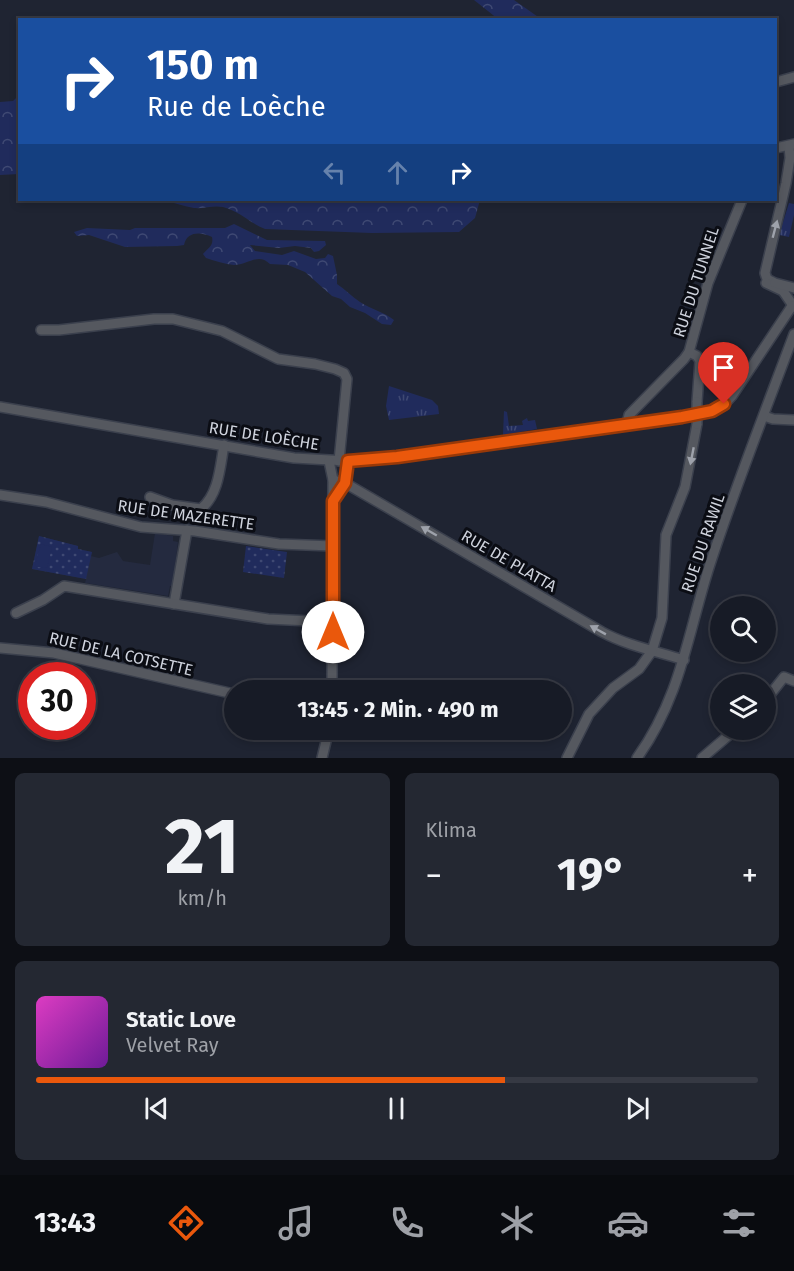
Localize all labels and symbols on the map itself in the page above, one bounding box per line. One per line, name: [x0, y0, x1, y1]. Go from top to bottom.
one-way arrow: [771, 220, 780, 238]
street label: RUE DU TUNNEL: [669, 224, 723, 340]
pin: [698, 342, 749, 404]
street label: RUE DE LOÈCHE: [208, 417, 321, 454]
one-way arrow: [687, 446, 696, 465]
street label: RUE DU RAWIL: [677, 491, 729, 595]
street label: RUE DE MAZERETTE: [116, 496, 256, 534]
one-way arrow: [421, 526, 437, 537]
street label: RUE DE PLATTA: [458, 526, 561, 596]
position arrow: [301, 600, 365, 664]
one-way arrow: [589, 625, 606, 635]
street label: RUE DE LA COTSETTE: [47, 628, 195, 680]
speed limit sign: 30: [18, 662, 96, 740]

